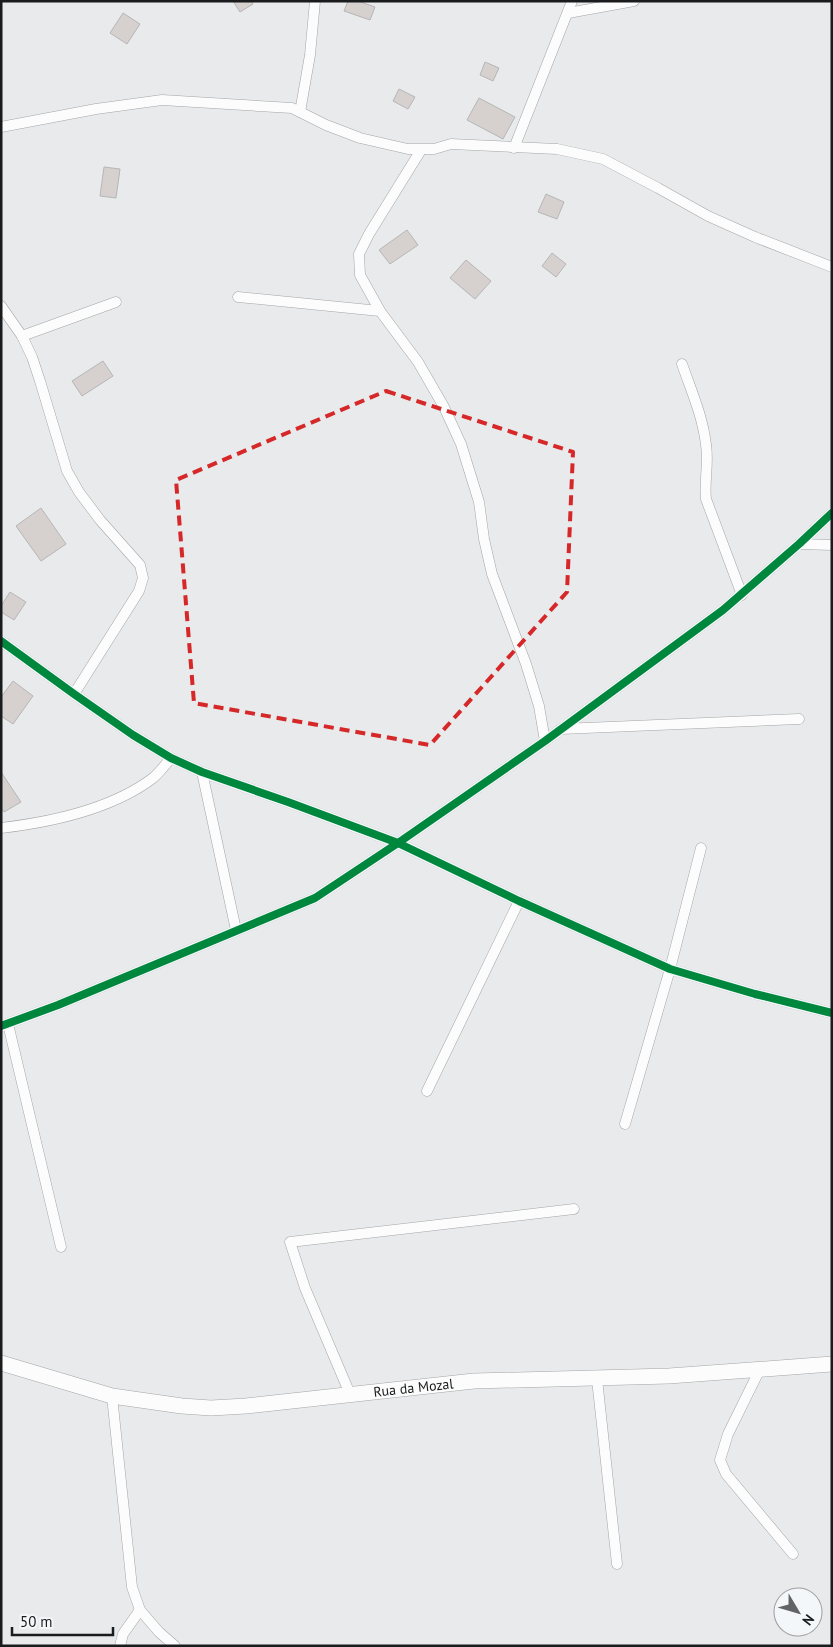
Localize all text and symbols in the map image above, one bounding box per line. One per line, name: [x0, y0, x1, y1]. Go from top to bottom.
street label: Rua da Mozal: [372, 1374, 454, 1401]
north arrow: [773, 1587, 823, 1637]
scale bar: [12, 1604, 114, 1636]
text: N: [798, 1611, 818, 1629]
text: 50 m: [20, 1612, 53, 1631]

